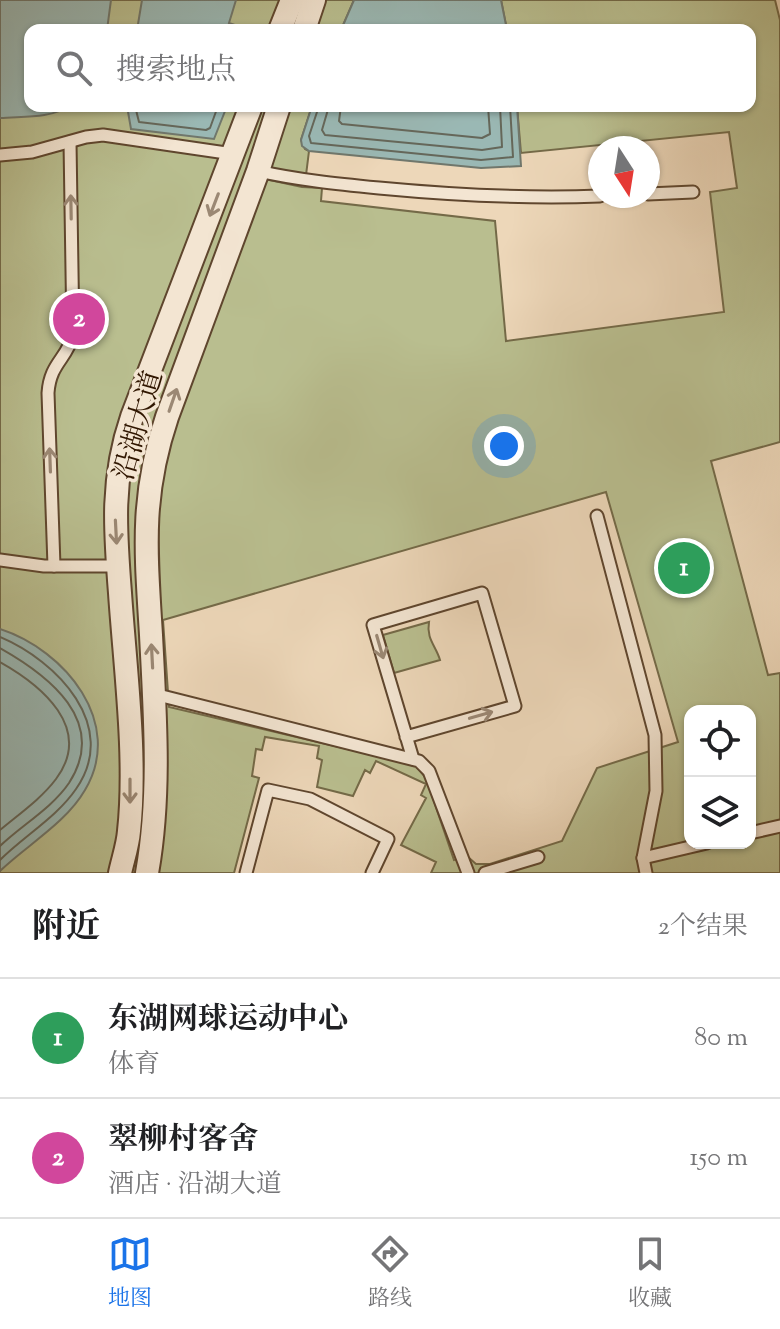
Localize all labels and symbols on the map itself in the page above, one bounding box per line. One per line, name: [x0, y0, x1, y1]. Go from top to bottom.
north arrow: [588, 136, 660, 208]
one-way arrow: [206, 192, 220, 217]
one-way arrow: [63, 194, 79, 221]
pin: 2: [53, 289, 105, 349]
street label: 沿湖大道: [105, 366, 175, 485]
one-way arrow: [167, 388, 182, 413]
your location: [484, 426, 524, 466]
one-way arrow: [43, 447, 58, 474]
one-way arrow: [108, 518, 123, 545]
pin: 1: [658, 538, 710, 598]
one-way arrow: [373, 633, 388, 659]
one-way arrow: [144, 643, 159, 670]
one-way arrow: [467, 707, 493, 722]
one-way arrow: [122, 777, 138, 804]

